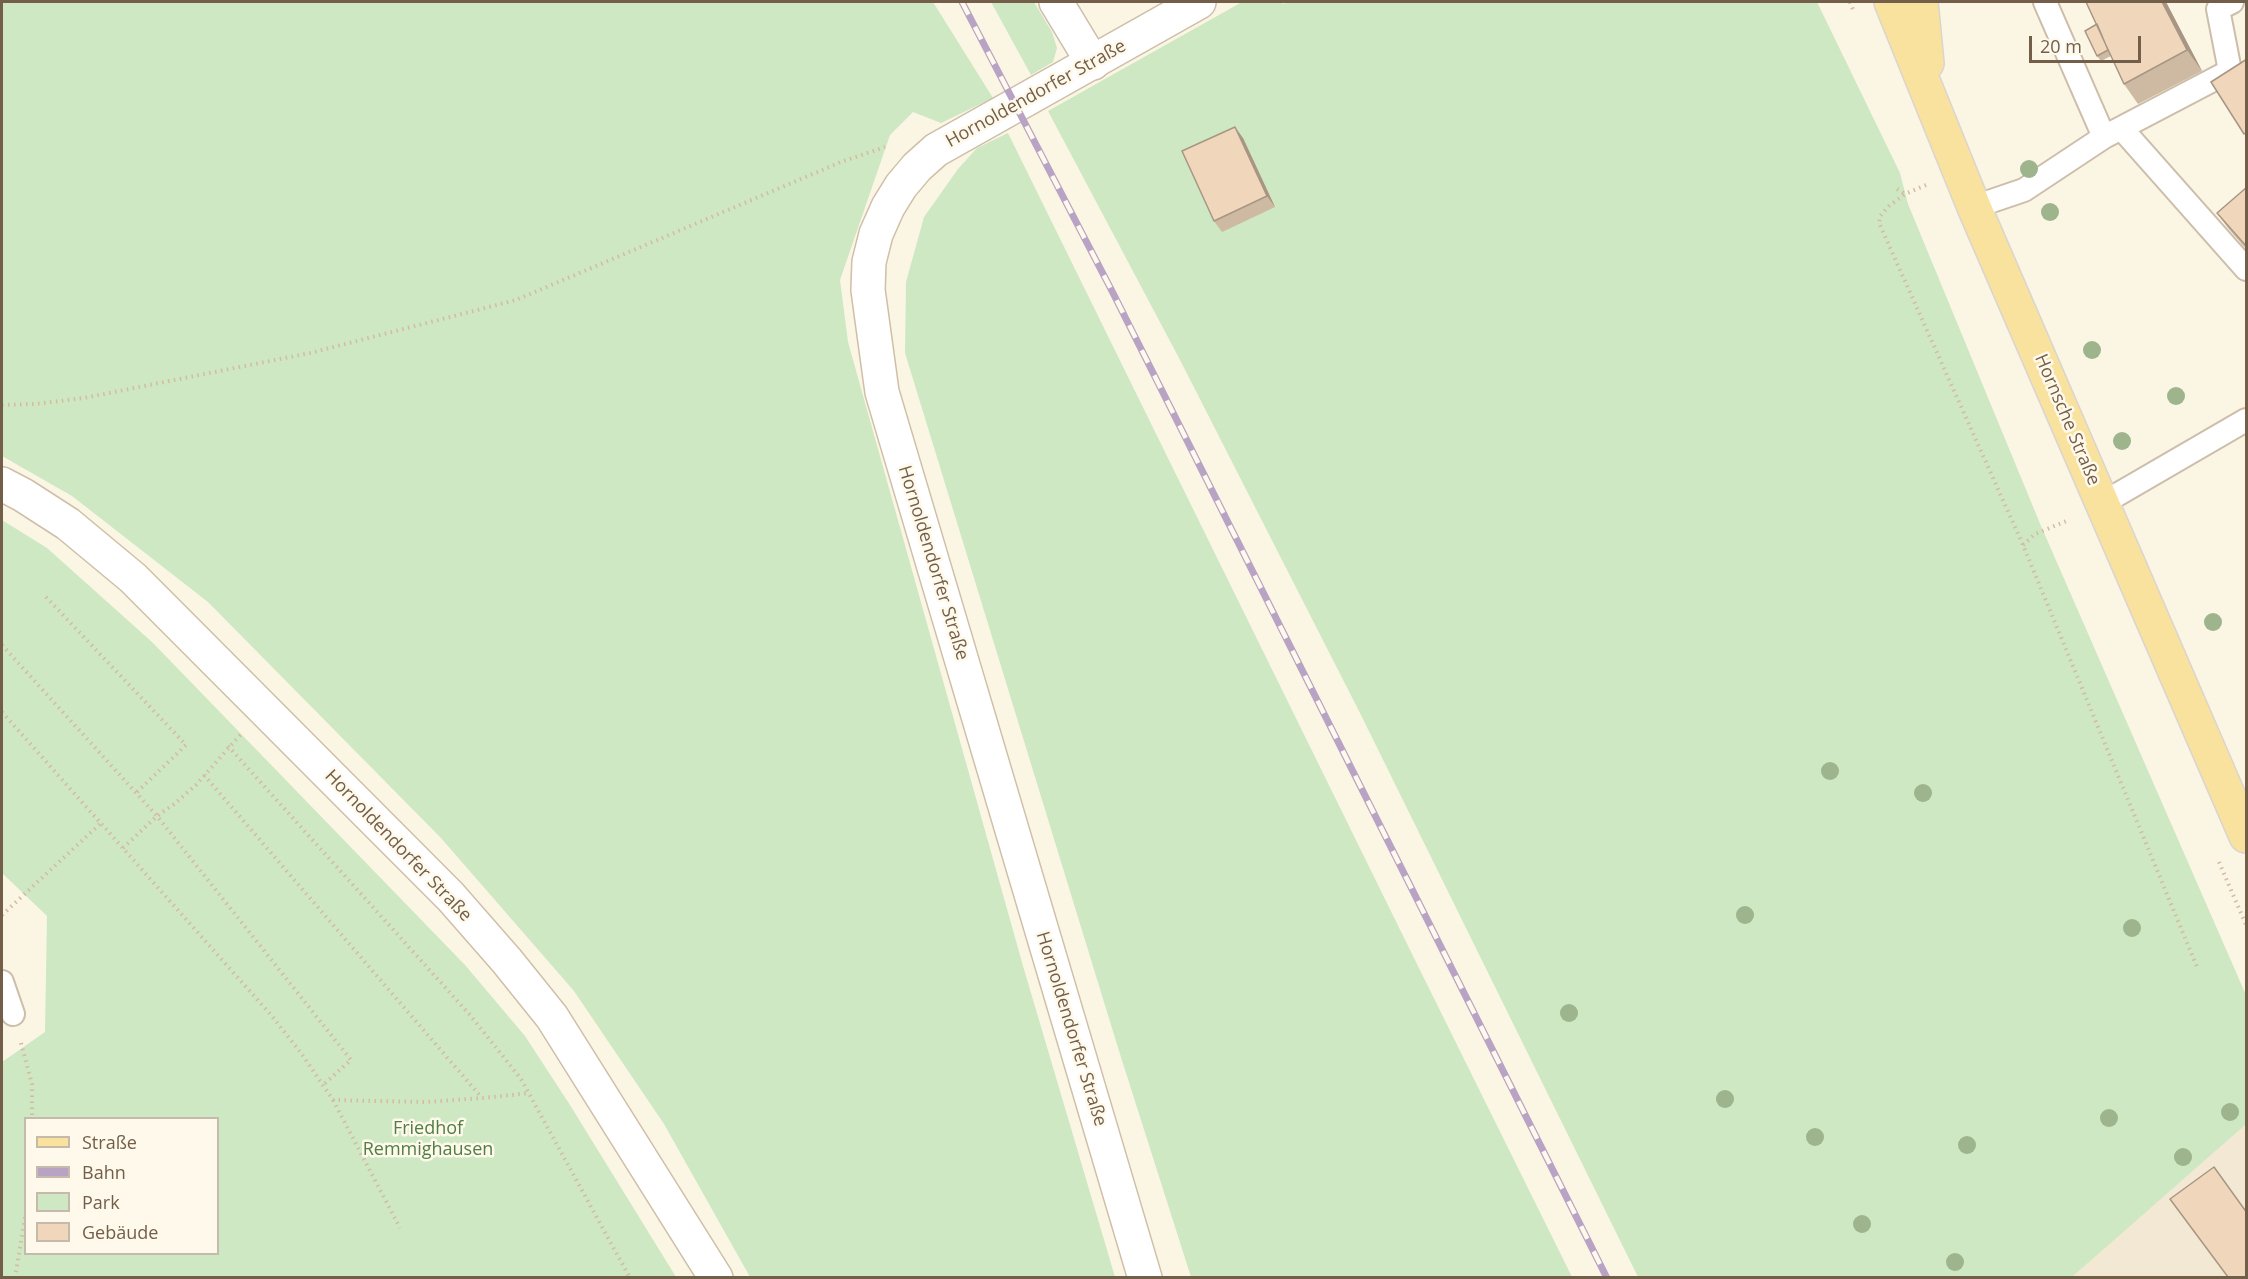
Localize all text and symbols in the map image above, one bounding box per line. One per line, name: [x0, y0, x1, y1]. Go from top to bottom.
scale bar: [2032, 24, 2144, 62]
text: 20 m: [2040, 34, 2082, 58]
street label: Hornoldendorfer Straße: [942, 35, 1130, 153]
street label: Hornsche Straße: [2030, 351, 2104, 489]
street label: Hornoldendorfer Straße: [893, 463, 973, 663]
street label: Hornoldendorfer Straße: [320, 766, 476, 926]
street label: Hornoldendorfer Straße: [1031, 929, 1111, 1129]
legend: [24, 1117, 219, 1255]
park label: Friedhof Remmighausen: [363, 1118, 493, 1160]
text: Straße: [82, 1130, 137, 1154]
text: Bahn: [82, 1160, 126, 1184]
text: Park: [82, 1190, 120, 1214]
text: Gebäude: [82, 1220, 158, 1244]

